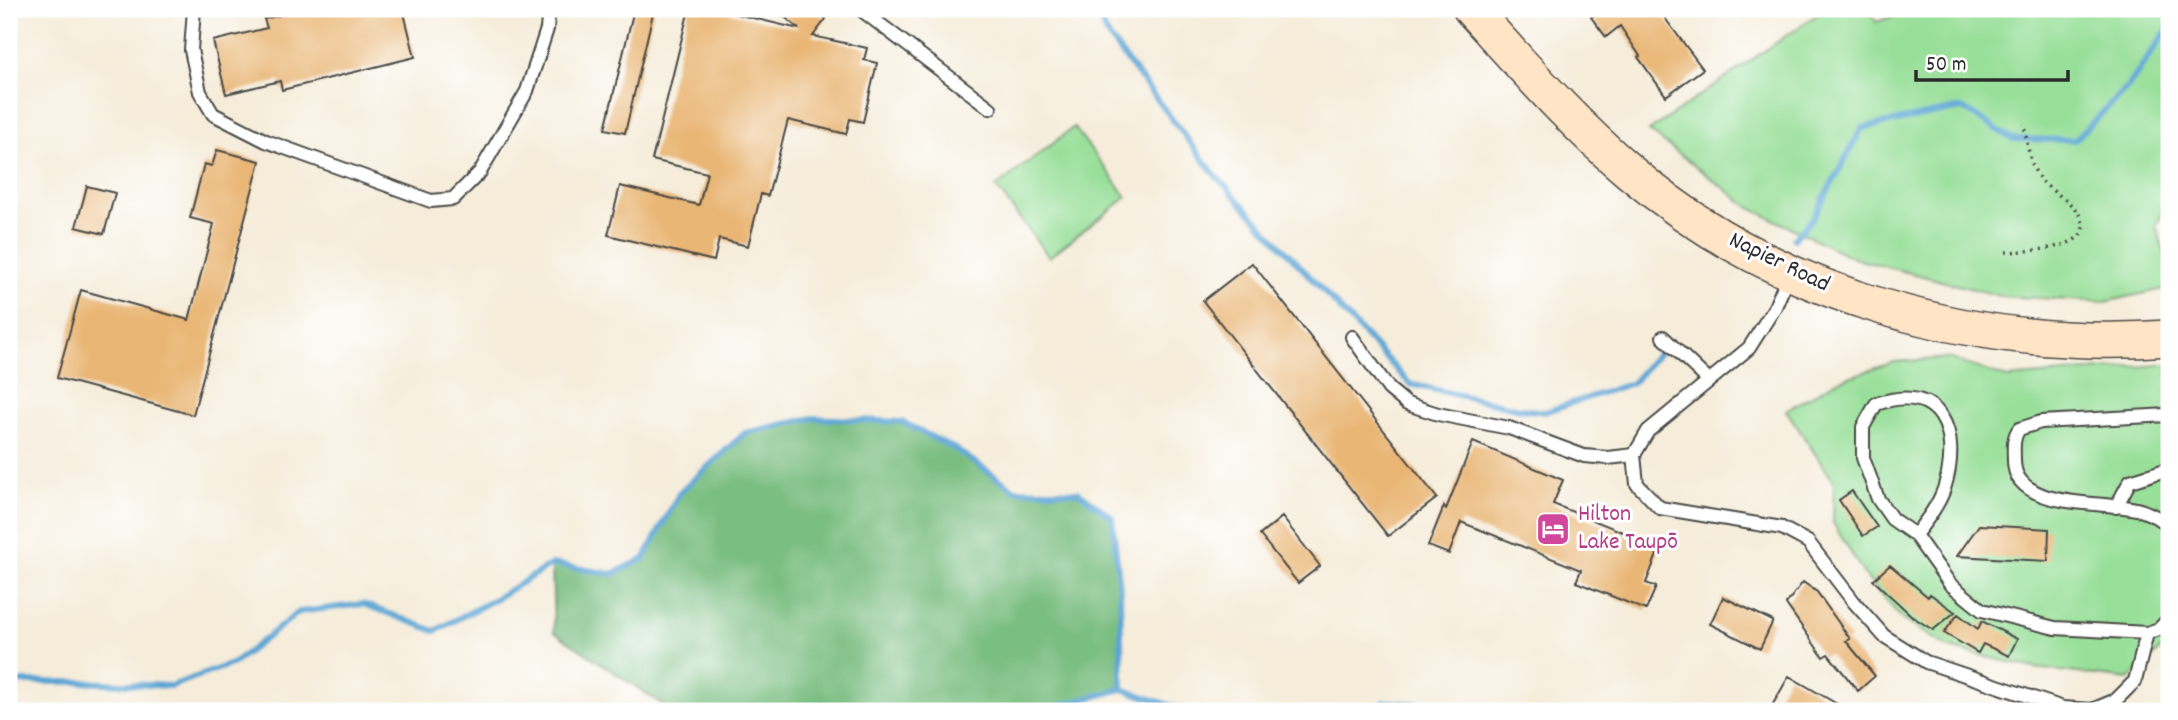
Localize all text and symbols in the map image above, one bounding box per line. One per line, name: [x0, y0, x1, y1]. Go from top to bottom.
scale bar: [1916, 38, 2068, 82]
text: 50 m: [1926, 51, 1966, 81]
street label: Napier Road: [1723, 224, 1835, 302]
place label: Hilton Lake Taupō: [1578, 498, 1678, 560]
hotel icon: Hilton Lake Taupō: [1534, 510, 1572, 548]

